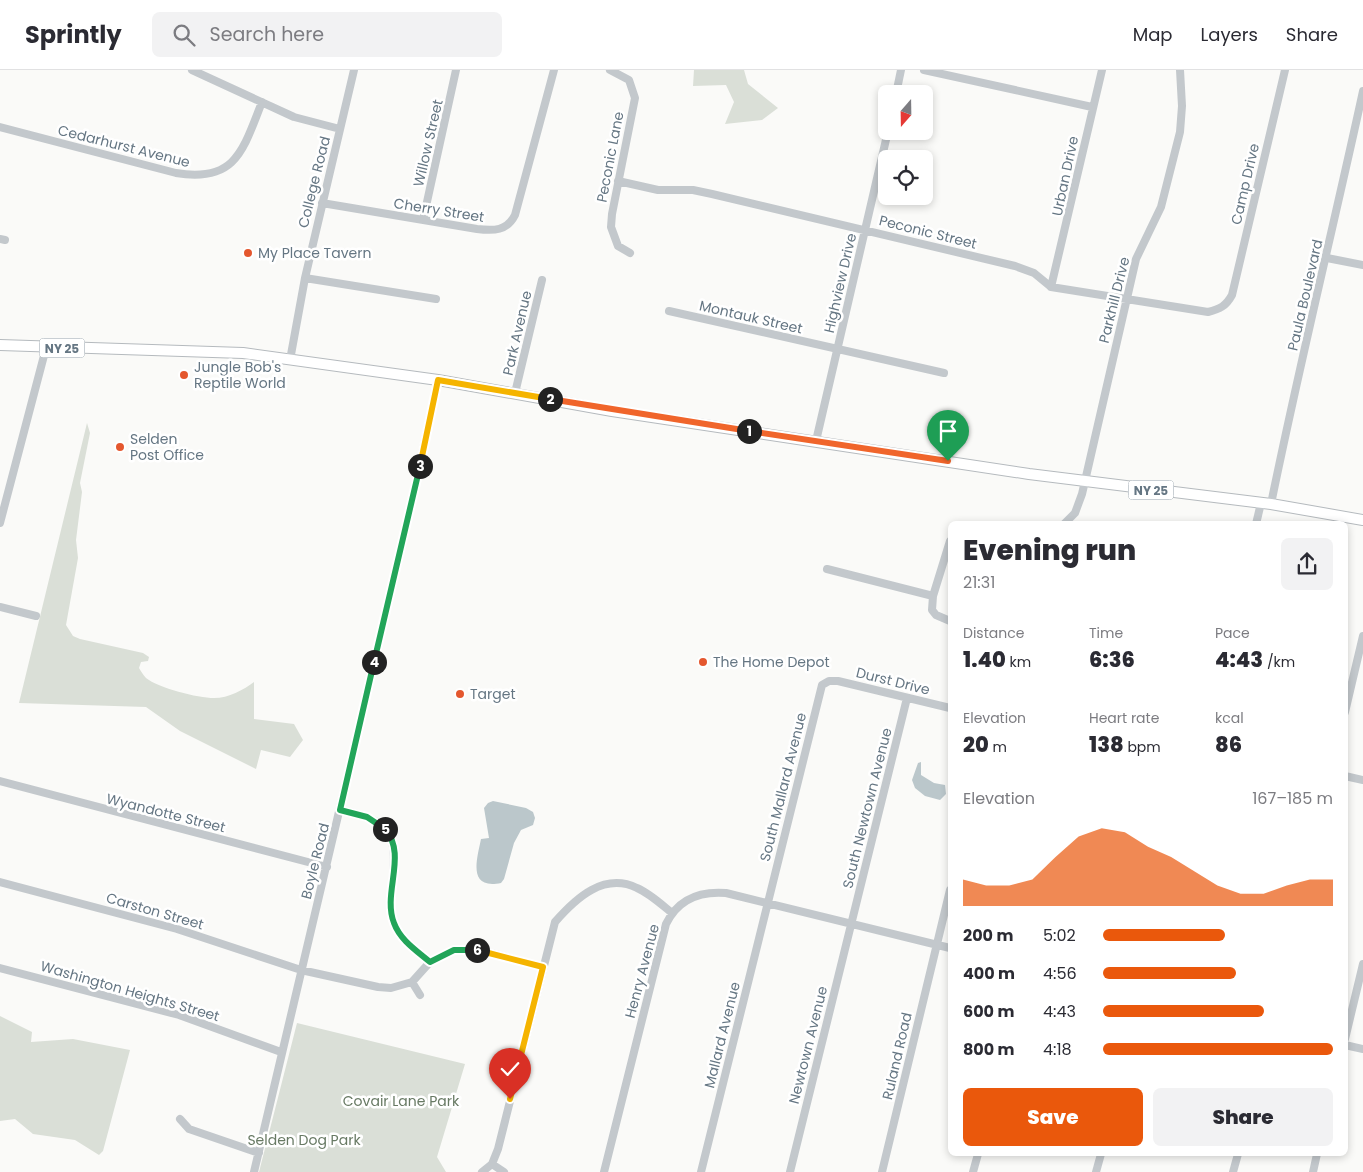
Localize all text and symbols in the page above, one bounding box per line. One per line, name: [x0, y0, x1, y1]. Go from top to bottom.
search box: [152, 12, 502, 57]
text: Sprintly: [25, 18, 122, 51]
icon: search: [170, 21, 198, 49]
text: Search here: [210, 21, 324, 48]
text: Map: [1133, 22, 1173, 47]
text: Layers: [1201, 22, 1258, 47]
text: Share: [1286, 22, 1338, 47]
north arrow: [878, 85, 932, 140]
map controls: [878, 85, 933, 205]
street label: Willow Street: [408, 97, 448, 189]
street label: Peconic Lane: [591, 110, 629, 204]
street label: Cedarhurst Avenue: [56, 120, 192, 172]
street label: College Road: [293, 134, 335, 230]
street label: Urban Drive: [1047, 134, 1083, 218]
street label: Camp Drive: [1226, 141, 1264, 227]
button: locate: [878, 150, 933, 205]
street label: Cherry Street: [392, 193, 486, 227]
street label: Peconic Street: [877, 210, 979, 254]
street label: Highview Drive: [819, 231, 861, 335]
street label: Paula Boulevard: [1282, 237, 1328, 353]
place label: My Place Tavern: [258, 243, 371, 263]
marker: My Place Tavern: [242, 247, 254, 259]
street label: Parkhill Drive: [1094, 255, 1134, 345]
street label: Park Avenue: [498, 288, 537, 377]
street label: Montauk Street: [697, 295, 805, 339]
road number: NY 25: [40, 338, 84, 358]
place label: Jungle Bob's Reptile World: [194, 357, 286, 393]
marker: Jungle Bob's Reptile World: [178, 369, 190, 381]
pin: 2: [538, 386, 562, 412]
text: 2: [547, 389, 555, 409]
pin: [927, 410, 969, 461]
icon: arrive: [934, 417, 962, 445]
pin: 1: [736, 418, 762, 444]
text: 1: [747, 421, 752, 441]
place label: Selden Post Office: [130, 429, 204, 465]
marker: Selden Post Office: [114, 441, 126, 453]
pin: 3: [408, 454, 432, 478]
text: 3: [416, 456, 425, 476]
road number: NY 25: [1128, 480, 1174, 500]
text: Evening run: [963, 531, 1136, 570]
button: share: [1281, 538, 1333, 590]
text: 21:31: [963, 571, 995, 594]
text: Distance: [963, 623, 1024, 643]
text: Time: [1089, 623, 1123, 643]
text: Pace: [1215, 623, 1250, 643]
text: 1.40: [963, 645, 1006, 674]
text: 6:36: [1089, 645, 1135, 674]
text: 4:43: [1215, 645, 1263, 674]
pin: 4: [362, 650, 386, 674]
text: 4: [370, 652, 379, 672]
place label: The Home Depot: [713, 652, 830, 672]
text: km: [1006, 652, 1031, 672]
text: /km: [1263, 652, 1295, 672]
marker: The Home Depot: [697, 656, 709, 668]
street label: Durst Drive: [854, 662, 932, 700]
place label: Target: [470, 684, 516, 704]
marker: Target: [454, 688, 466, 700]
text: Elevation: [963, 708, 1026, 728]
text: Heart rate: [1089, 708, 1159, 728]
text: kcal: [1215, 708, 1244, 728]
street label: South Mallard Avenue: [755, 710, 811, 864]
street label: South Newtown Avenue: [837, 725, 897, 890]
text: 20: [963, 730, 989, 759]
text: 138: [1089, 730, 1124, 759]
text: 86: [1215, 730, 1242, 759]
text: m: [989, 737, 1007, 757]
text: bpm: [1124, 737, 1161, 757]
text: Elevation: [963, 787, 1035, 810]
text: 167–185 m: [1252, 787, 1333, 810]
street label: Wyandotte Street: [104, 789, 228, 837]
pin: 5: [372, 816, 398, 842]
text: 5: [381, 819, 390, 839]
street label: Boyle Road: [296, 821, 334, 901]
street label: Carston Street: [104, 888, 206, 934]
street label: Henry Avenue: [620, 921, 664, 1020]
text: 200 m: [963, 924, 1013, 947]
text: 5:02: [1043, 924, 1076, 947]
pin: 6: [464, 938, 490, 962]
text: 6: [473, 940, 482, 960]
street label: Washington Heights Street: [38, 956, 222, 1026]
text: 400 m: [963, 962, 1015, 985]
text: 4:56: [1043, 962, 1077, 985]
street label: Mallard Avenue: [699, 979, 745, 1090]
street label: Newtown Avenue: [784, 984, 832, 1106]
text: 600 m: [963, 1000, 1014, 1023]
text: 4:43: [1043, 1000, 1076, 1023]
street label: Ruland Road: [877, 1010, 917, 1102]
text: 800 m: [963, 1038, 1015, 1061]
text: 4:18: [1043, 1038, 1072, 1061]
pin: [489, 1048, 531, 1099]
icon: check: [496, 1055, 524, 1083]
button: Save: [963, 1088, 1143, 1146]
button: Share: [1153, 1088, 1333, 1146]
park label: Covair Lane Park: [343, 1091, 460, 1111]
park label: Selden Dog Park: [247, 1130, 361, 1150]

